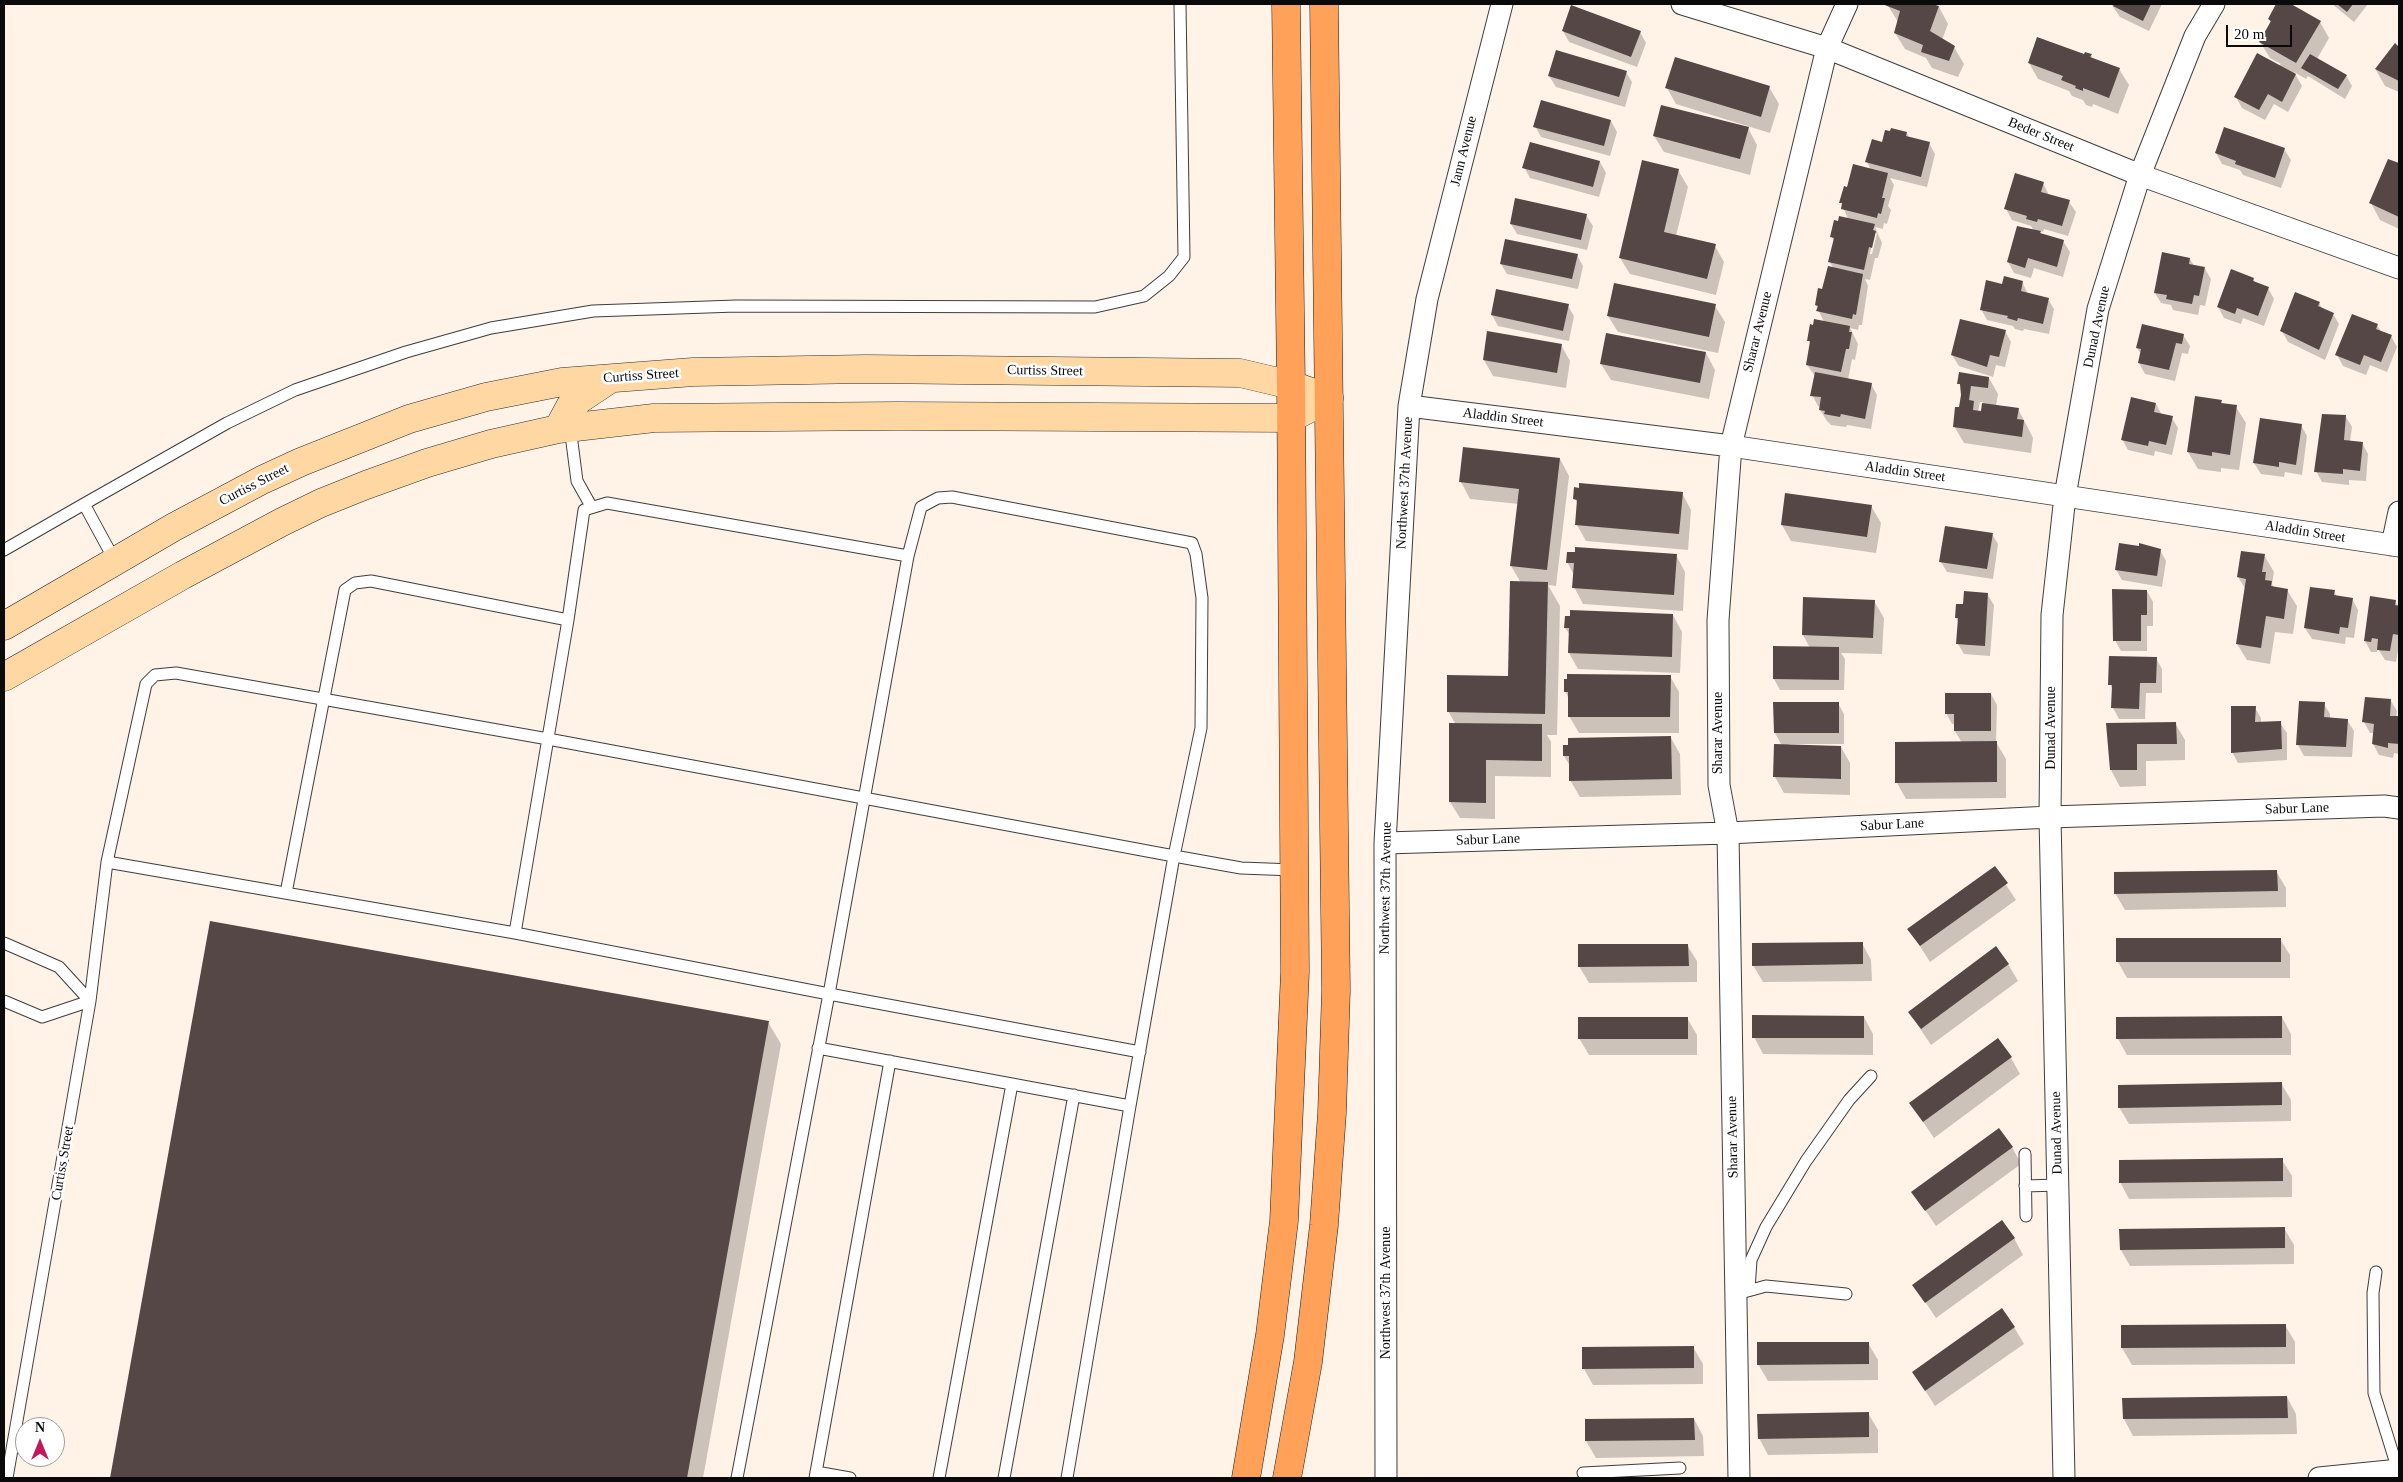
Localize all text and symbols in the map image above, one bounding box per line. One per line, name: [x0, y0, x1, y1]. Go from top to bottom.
scale bar: [2228, 15, 2294, 47]
text: 20 m: [2234, 26, 2264, 42]
street label: Jann Avenue: [1447, 114, 1481, 188]
street label: Beder Street: [2006, 114, 2076, 156]
street label: Dunad Avenue: [2080, 285, 2114, 369]
street label: Sharar Avenue: [1740, 290, 1776, 374]
street label: Curtiss Street: [1007, 362, 1083, 380]
street label: Curtiss Street: [603, 365, 679, 387]
street label: Aladdin Street: [1462, 405, 1544, 431]
street label: Northwest 37th Avenue: [1393, 416, 1417, 550]
street label: Aladdin Street: [1864, 458, 1946, 486]
street label: Curtiss Street: [216, 460, 292, 510]
street label: Aladdin Street: [2264, 517, 2346, 547]
street label: Dunad Avenue: [2043, 686, 2059, 770]
street label: Sharar Avenue: [1710, 692, 1726, 774]
street label: Sabur Lane: [2265, 799, 2329, 819]
street label: Sabur Lane: [1860, 815, 1924, 835]
street label: Northwest 37th Avenue: [1376, 822, 1396, 954]
street label: Sabur Lane: [1456, 830, 1520, 850]
street label: Dunad Avenue: [2048, 1091, 2066, 1175]
street label: Sharar Avenue: [1724, 1096, 1742, 1178]
street label: Curtiss Street: [48, 1124, 78, 1202]
street label: Northwest 37th Avenue: [1378, 1227, 1394, 1359]
north arrow: [15, 1417, 65, 1467]
text: N: [35, 1420, 45, 1435]

